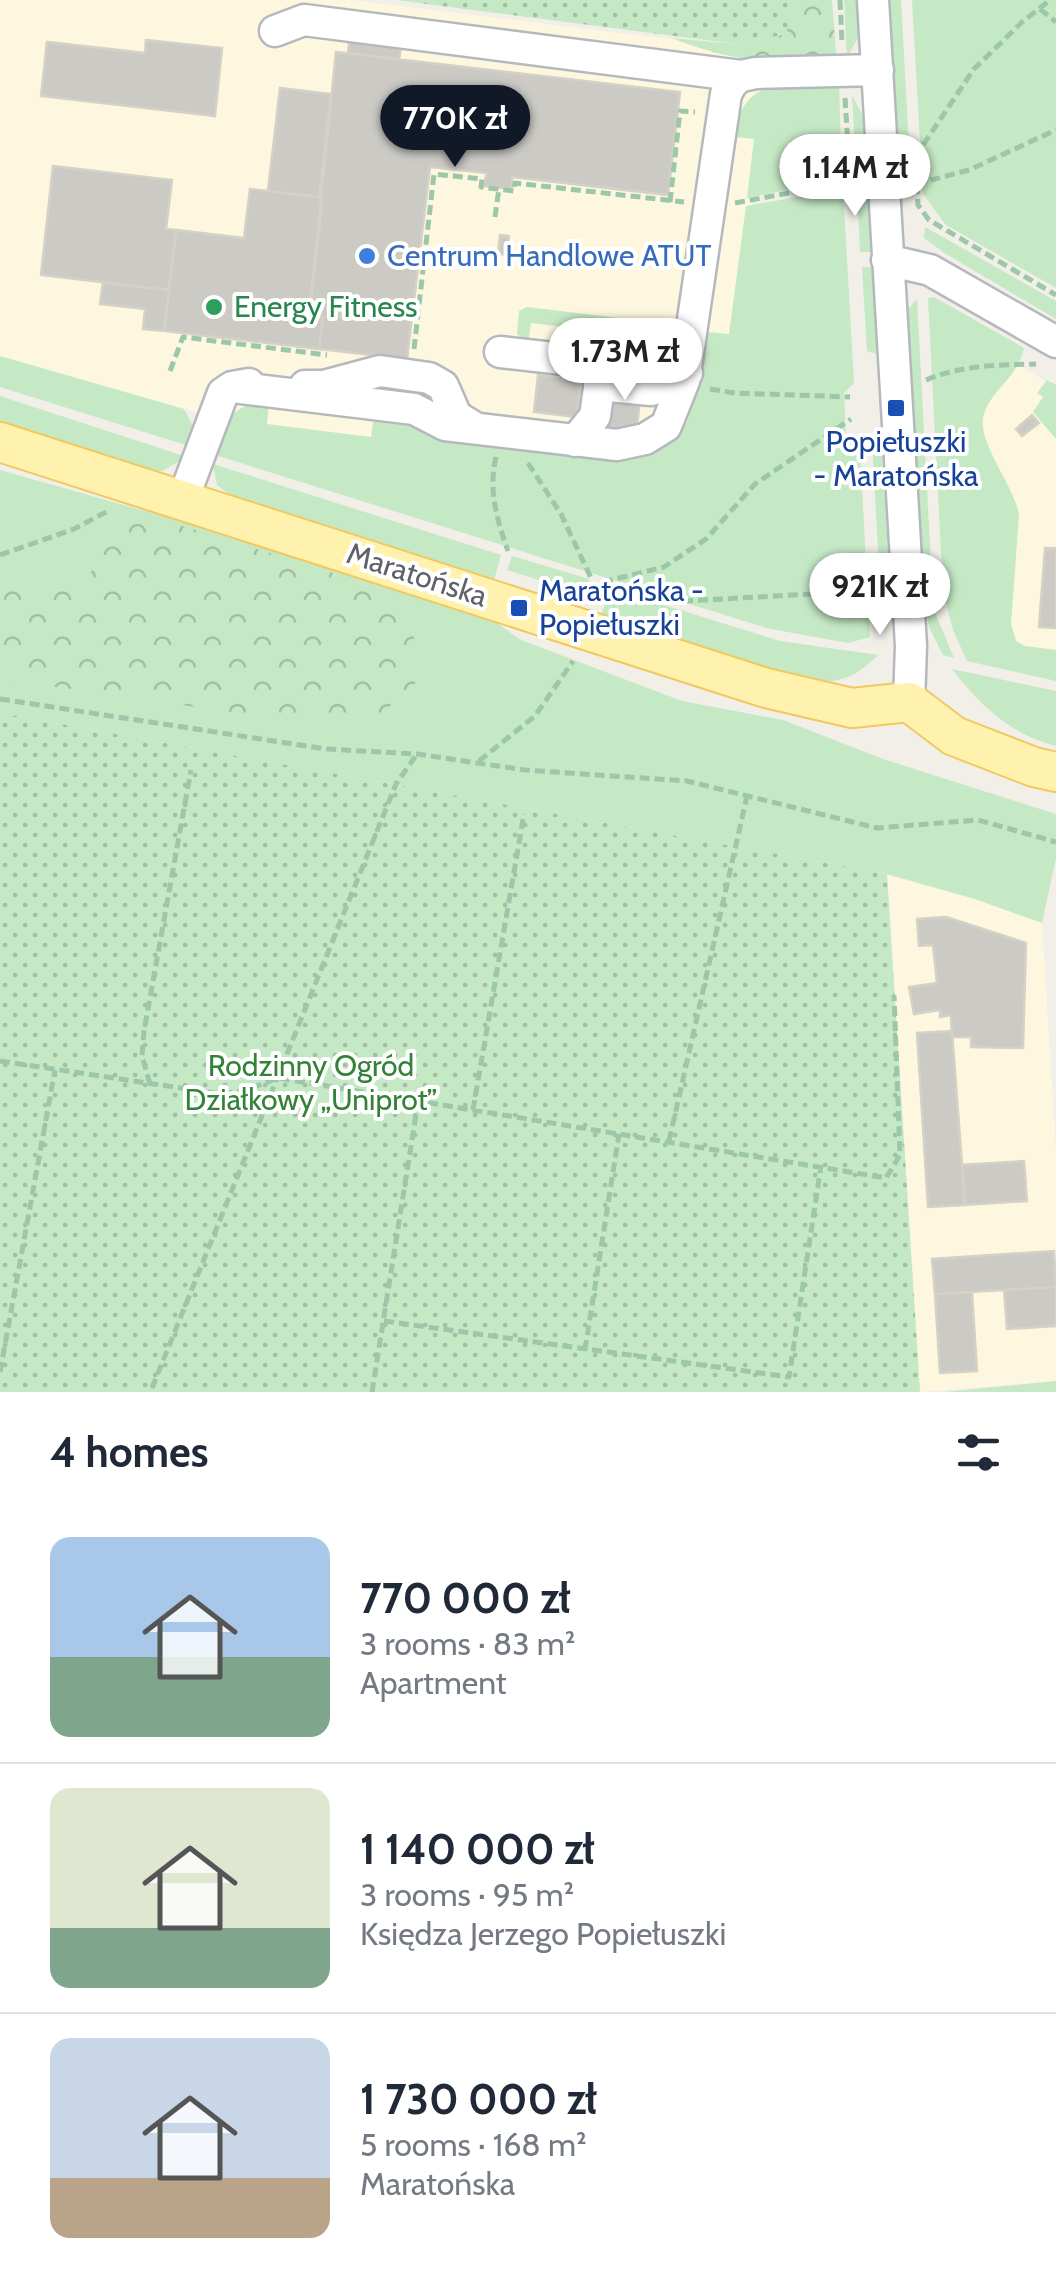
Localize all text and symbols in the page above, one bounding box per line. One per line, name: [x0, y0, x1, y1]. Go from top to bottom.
pin: 770K zł: [363, 85, 547, 170]
text: 770K zł: [402, 98, 508, 137]
pin: 1.14M zł: [752, 134, 958, 219]
text: 1.14M zł: [801, 147, 909, 186]
place label: Centrum Handlowe ATUT: [387, 237, 712, 274]
marker: Centrum Handlowe ATUT: [356, 245, 378, 267]
place label: Energy Fitness: [234, 288, 418, 325]
marker: Energy Fitness: [203, 296, 225, 318]
pin: 1.73M zł: [522, 318, 728, 403]
text: 1.73M zł: [570, 331, 680, 370]
marker: Popiełuszki - Maratońska: [885, 397, 907, 419]
place label: Popiełuszki - Maratońska: [814, 423, 979, 494]
street label: Maratońska: [342, 534, 493, 615]
pin: 921K zł: [788, 553, 972, 638]
text: 921K zł: [831, 566, 929, 605]
place label: Maratońska - Popiełuszki: [539, 572, 704, 643]
marker: Maratońska - Popiełuszki: [508, 597, 530, 619]
park label: Rodzinny Ogród Działkowy „Uniprot”: [185, 1047, 437, 1118]
icon: filters: [951, 1425, 1006, 1480]
text: 4 homes: [50, 1426, 209, 1478]
text: 770 000 zł: [360, 1572, 571, 1624]
icon: home: [130, 1577, 250, 1697]
text: 3 rooms · 83 m²: [360, 1624, 575, 1663]
text: Apartment: [360, 1663, 507, 1702]
text: 1 140 000 zł: [360, 1823, 595, 1875]
icon: home: [130, 1828, 250, 1948]
text: 3 rooms · 95 m²: [360, 1875, 574, 1914]
text: Księdza Jerzego Popiełuszki: [360, 1914, 726, 1953]
text: 1 730 000 zł: [360, 2073, 597, 2125]
icon: home: [130, 2078, 250, 2198]
text: 5 rooms · 168 m²: [360, 2125, 587, 2164]
text: Maratońska: [360, 2164, 515, 2203]

